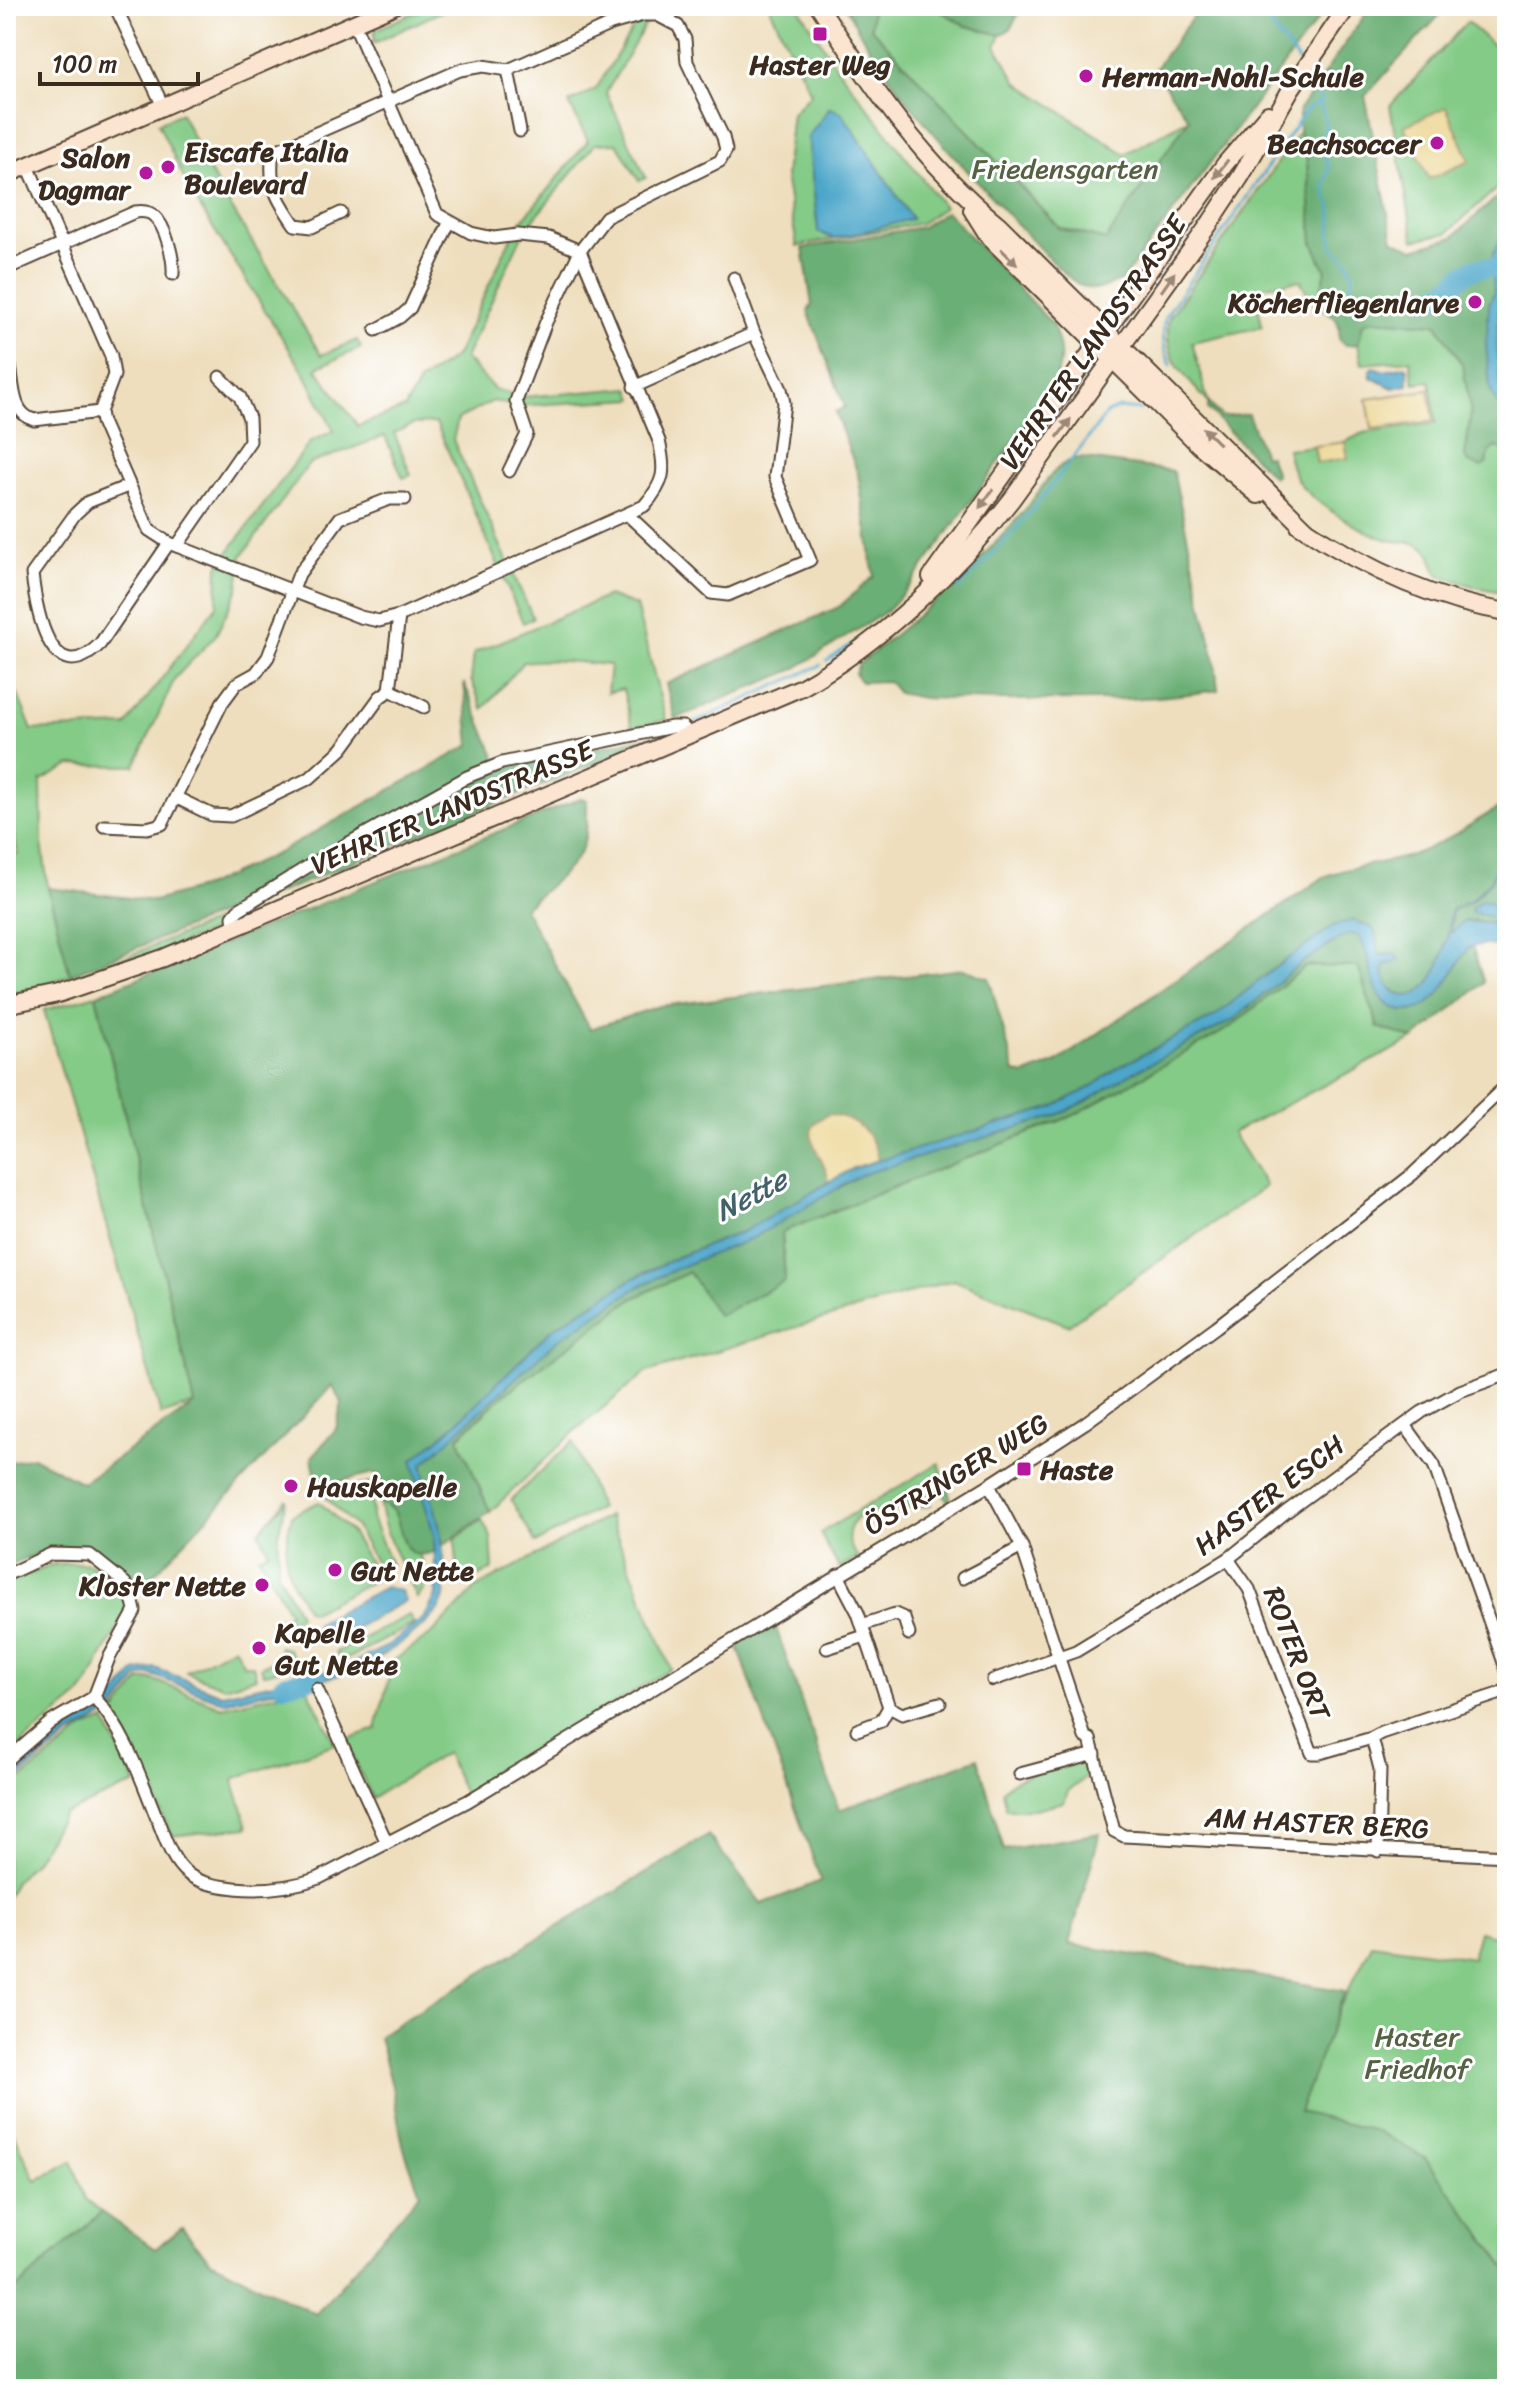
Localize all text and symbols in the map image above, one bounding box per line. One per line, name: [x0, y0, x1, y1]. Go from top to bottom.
marker: Haster Weg: [811, 25, 829, 43]
scale bar: [40, 36, 198, 86]
place label: Haster Weg: [749, 40, 891, 89]
text: 100 m: [52, 43, 117, 85]
place label: Herman-Nohl-Schule: [1102, 52, 1365, 101]
marker: Herman-Nohl-Schule: [1077, 67, 1095, 85]
place label: Beachsoccer: [1267, 119, 1424, 168]
place label: Eiscafe Italia Boulevard: [184, 127, 349, 208]
place label: Salon Dagmar: [38, 133, 133, 214]
marker: Beachsoccer: [1428, 134, 1446, 152]
park label: Friedensgarten: [972, 144, 1158, 193]
marker: Eiscafe Italia Boulevard: [159, 158, 177, 176]
one-way arrow: [1214, 159, 1230, 179]
marker: Salon Dagmar: [137, 164, 155, 182]
street label: VEHRTER LANDSTRASSE: [986, 203, 1201, 480]
one-way arrow: [999, 247, 1018, 266]
one-way arrow: [1160, 272, 1175, 293]
place label: Köcherfliegenlarve: [1227, 278, 1460, 327]
marker: Köcherfliegenlarve: [1466, 293, 1484, 311]
one-way arrow: [1056, 417, 1072, 439]
one-way arrow: [1202, 427, 1221, 446]
one-way arrow: [979, 488, 995, 509]
street label: VEHRTER LANDSTRASSE: [303, 725, 603, 889]
water label: Nette: [705, 1152, 800, 1237]
street label: ÖSTRINGER WEG: [854, 1399, 1058, 1549]
street label: HASTER ESCH: [1183, 1421, 1355, 1568]
place label: Haste: [1040, 1445, 1114, 1494]
marker: Haste: [1015, 1460, 1033, 1478]
place label: Hauskapelle: [307, 1462, 458, 1511]
marker: Hauskapelle: [282, 1477, 300, 1495]
place label: Gut Nette: [351, 1546, 474, 1595]
place label: Kloster Nette: [78, 1561, 247, 1610]
marker: Gut Nette: [326, 1561, 344, 1579]
marker: Kloster Nette: [253, 1576, 271, 1594]
street label: ROTER ORT: [1249, 1579, 1346, 1729]
place label: Kapelle Gut Nette: [274, 1608, 398, 1689]
marker: Kapelle Gut Nette: [250, 1639, 268, 1657]
street label: AM HASTER BERG: [1202, 1793, 1431, 1853]
park label: Haster Friedhof: [1365, 2012, 1473, 2093]

